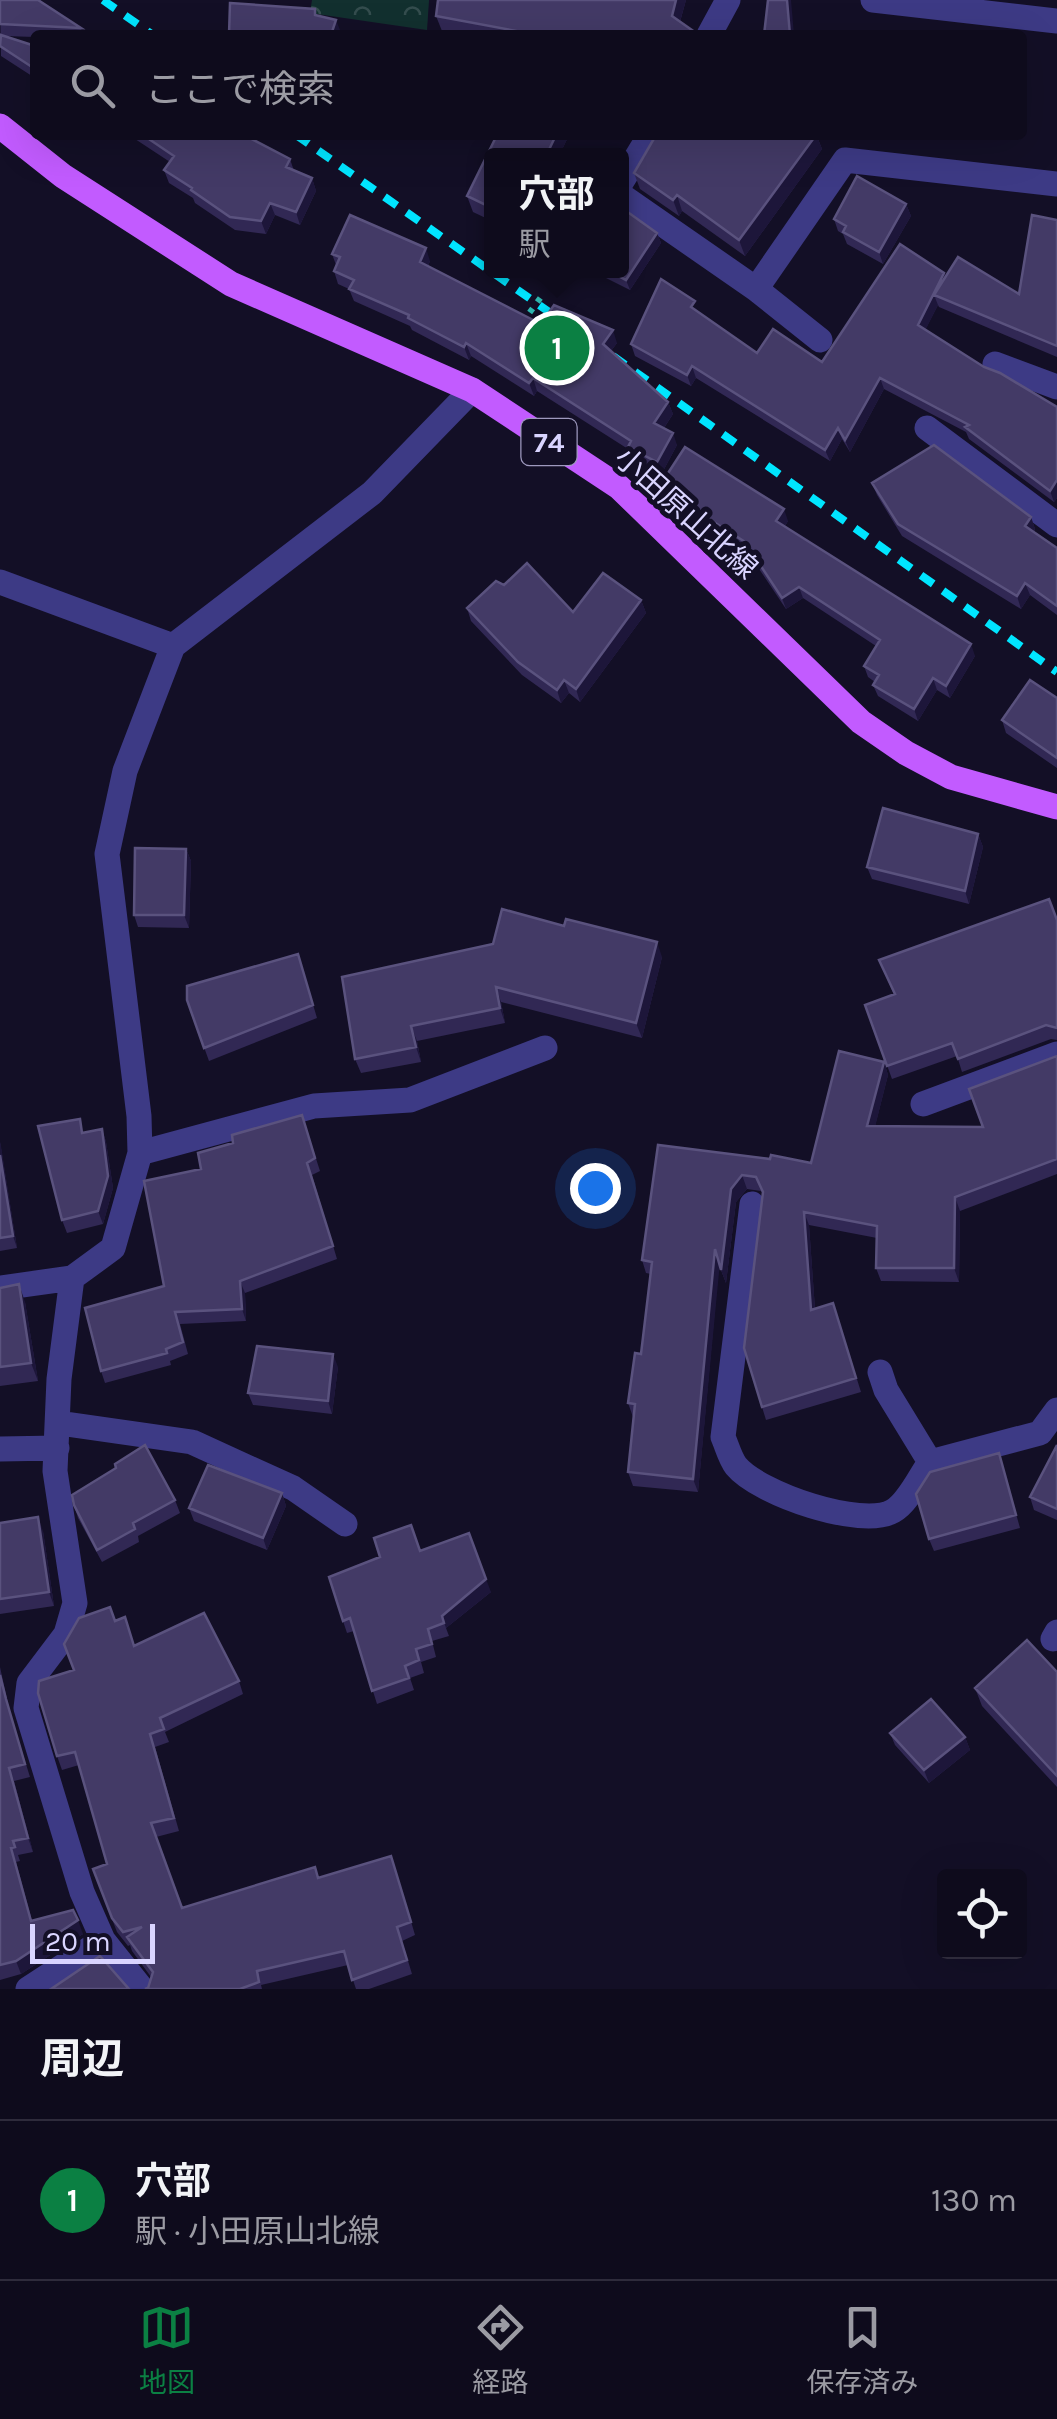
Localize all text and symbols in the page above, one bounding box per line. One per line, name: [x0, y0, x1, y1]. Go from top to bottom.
search box: [30, 30, 1027, 140]
icon: search: [65, 58, 120, 113]
text: ここで検索: [145, 67, 335, 112]
popup: [484, 148, 629, 278]
text: 穴部: [518, 172, 595, 217]
text: 駅: [518, 226, 551, 263]
pin: 1: [524, 310, 590, 386]
road number: 74: [522, 419, 576, 465]
street label: 小田原山北線: [607, 439, 765, 587]
your location: [570, 1163, 621, 1214]
map controls: [937, 1869, 1027, 1959]
button: locate: [937, 1869, 1027, 1959]
scale bar: [30, 1919, 155, 1964]
text: 20 m: [45, 1925, 111, 1958]
text: 周辺: [40, 2034, 124, 2084]
text: 穴部: [135, 2159, 211, 2204]
text: 1: [67, 2182, 78, 2219]
text: 130 m: [931, 2182, 1017, 2219]
text: 駅 · 小田原山北線: [135, 2213, 380, 2250]
tab: 地図: [139, 2300, 195, 2400]
tab: 経路: [472, 2300, 528, 2400]
tab: 保存済み: [806, 2300, 918, 2400]

